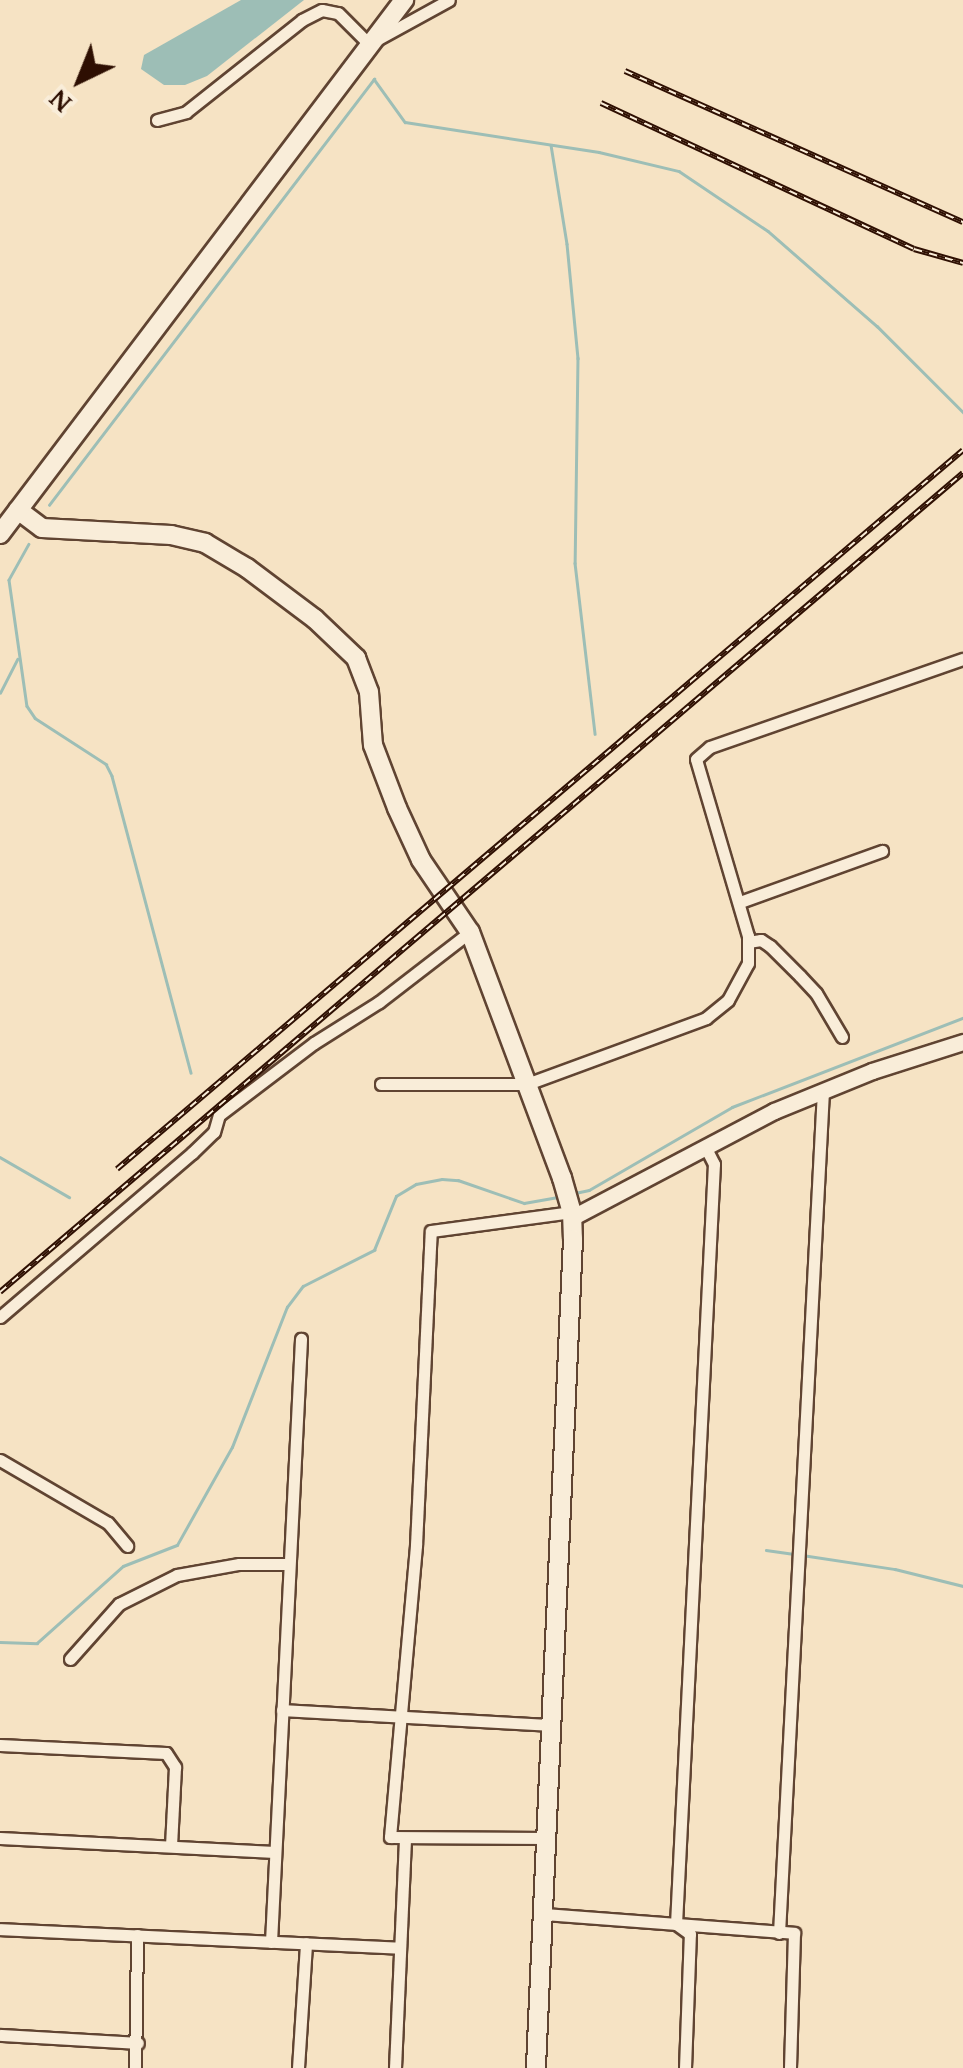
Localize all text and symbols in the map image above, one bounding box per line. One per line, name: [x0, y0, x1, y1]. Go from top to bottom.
north arrow: [30, 30, 130, 130]
text: N: [38, 81, 80, 124]

